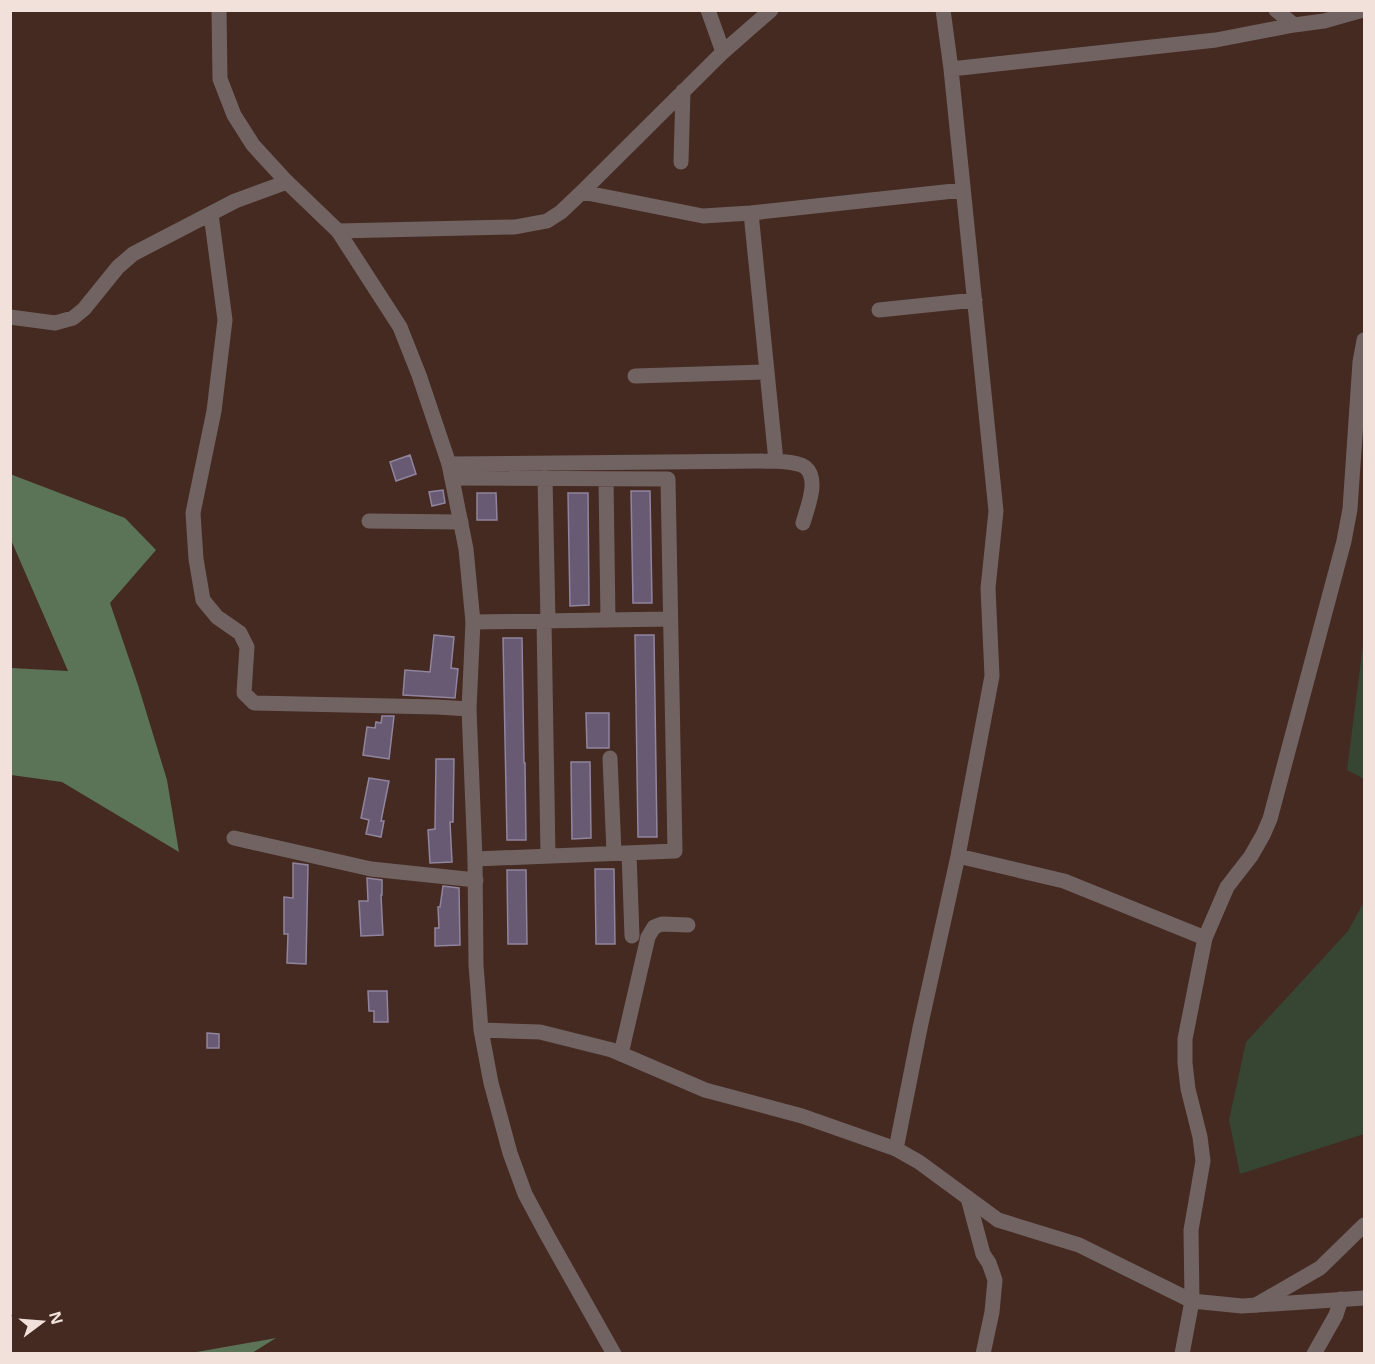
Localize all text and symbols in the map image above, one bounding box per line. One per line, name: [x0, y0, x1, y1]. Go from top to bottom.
north arrow: [12, 1292, 72, 1352]
text: N: [44, 1309, 69, 1327]

